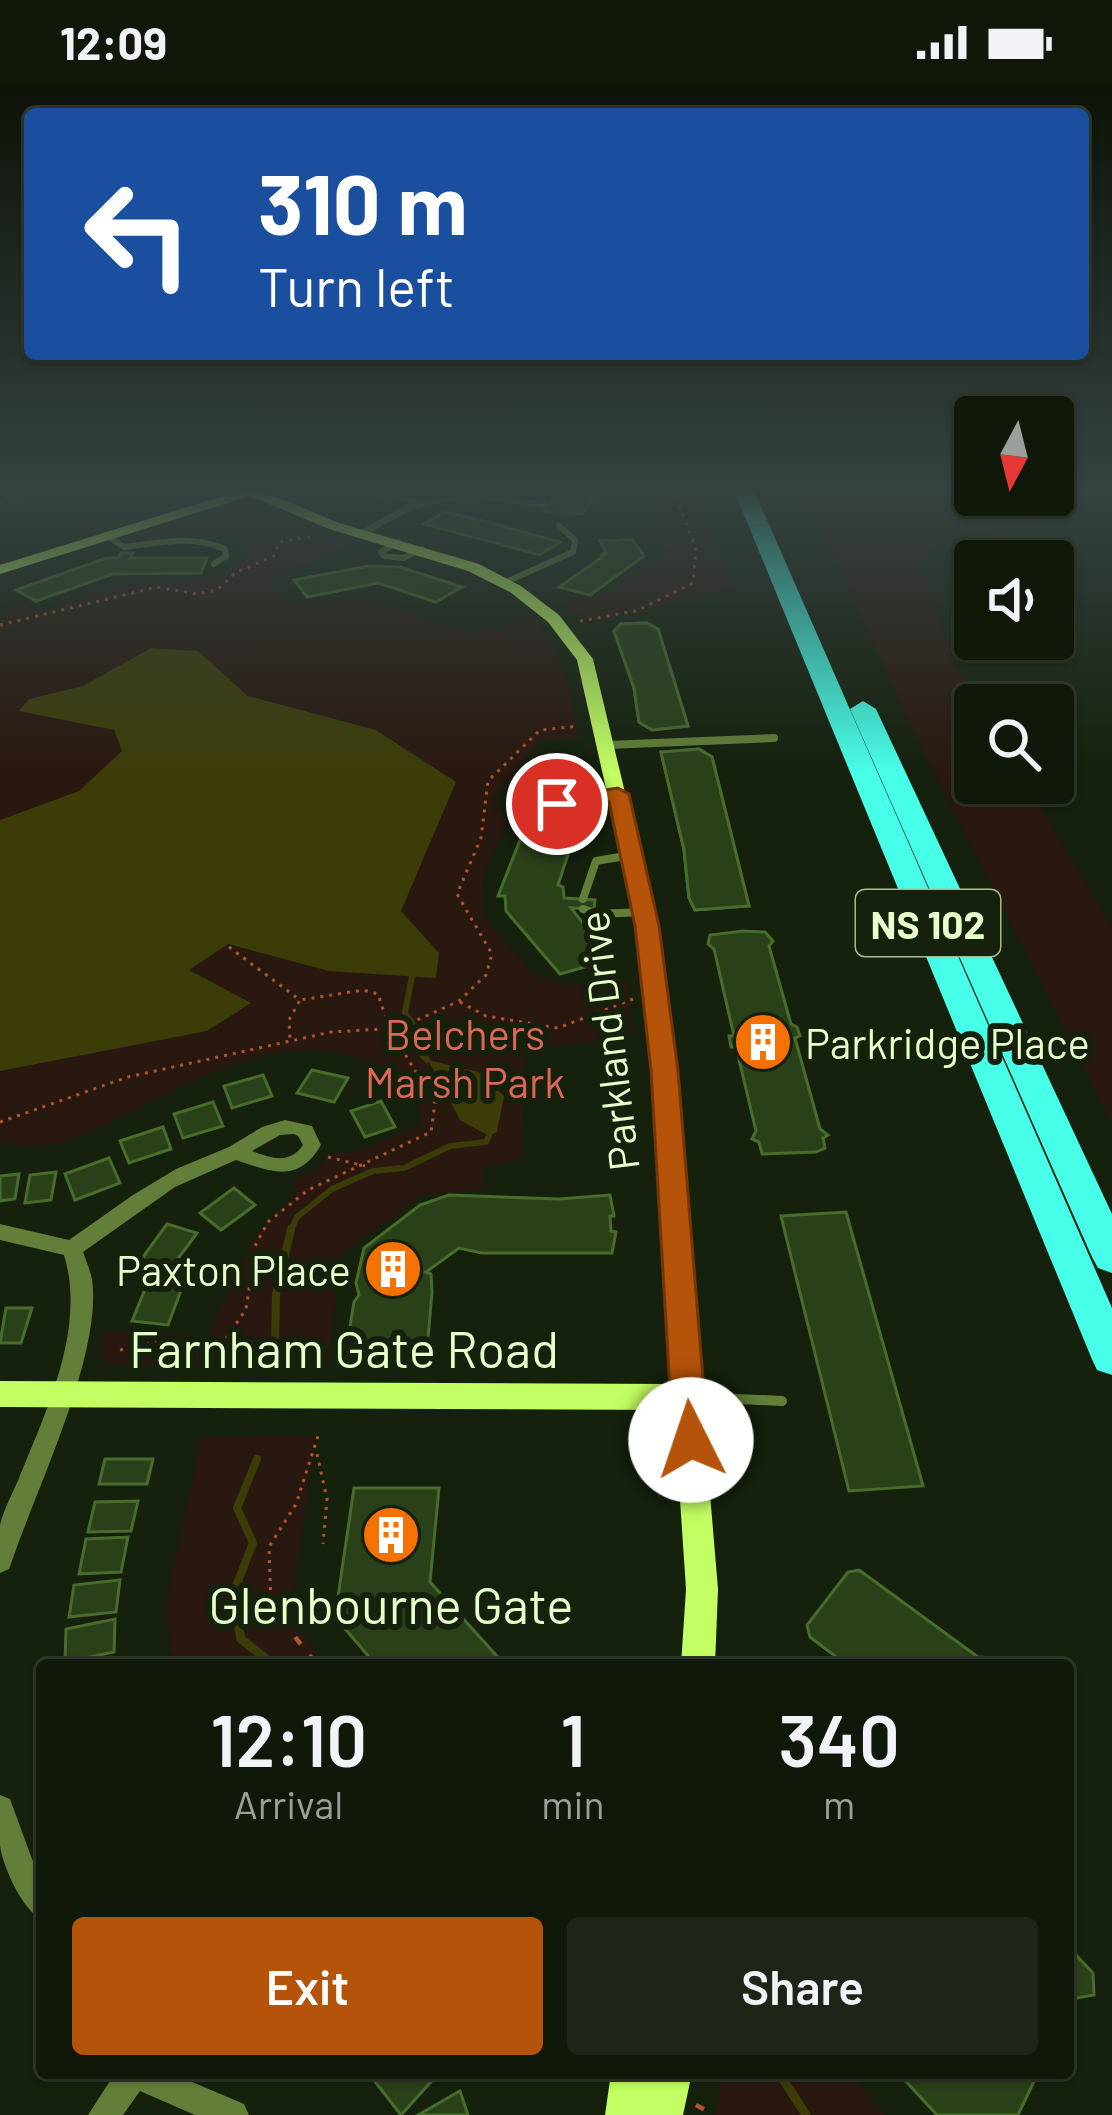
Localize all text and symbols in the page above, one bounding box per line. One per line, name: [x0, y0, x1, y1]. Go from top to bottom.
text: 12:09: [60, 15, 167, 69]
text: 310 m: [258, 151, 468, 252]
icon: left: [60, 156, 216, 312]
text: Turn left: [258, 253, 455, 318]
north arrow: [954, 396, 1074, 516]
map controls: [954, 396, 1074, 804]
button: sound: [954, 540, 1074, 660]
button: search: [954, 684, 1074, 804]
pin: [506, 753, 608, 855]
icon: arrive: [524, 771, 590, 837]
road number: NS 102: [856, 890, 1000, 956]
street label: Parkland Drive: [566, 908, 648, 1174]
park label: Belchers Marsh Park: [365, 1008, 565, 1106]
building icon: Parkridge Place: [732, 1011, 794, 1073]
place label: Parkridge Place: [805, 1017, 1090, 1068]
building icon: Paxton Place: [362, 1238, 424, 1300]
place label: Paxton Place: [116, 1244, 351, 1294]
street label: Farnham Gate Road: [129, 1317, 559, 1378]
position arrow: [628, 1377, 754, 1503]
building icon: Glenbourne Gate: [360, 1504, 422, 1566]
place label: Glenbourne Gate: [208, 1573, 574, 1634]
text: 12:10: [210, 1695, 367, 1781]
text: 1: [560, 1695, 586, 1781]
text: 340: [779, 1695, 900, 1781]
text: Arrival: [234, 1780, 343, 1827]
text: min: [541, 1780, 604, 1827]
text: m: [823, 1780, 855, 1827]
button: Exit: [72, 1917, 543, 2055]
button: Share: [567, 1917, 1038, 2055]

